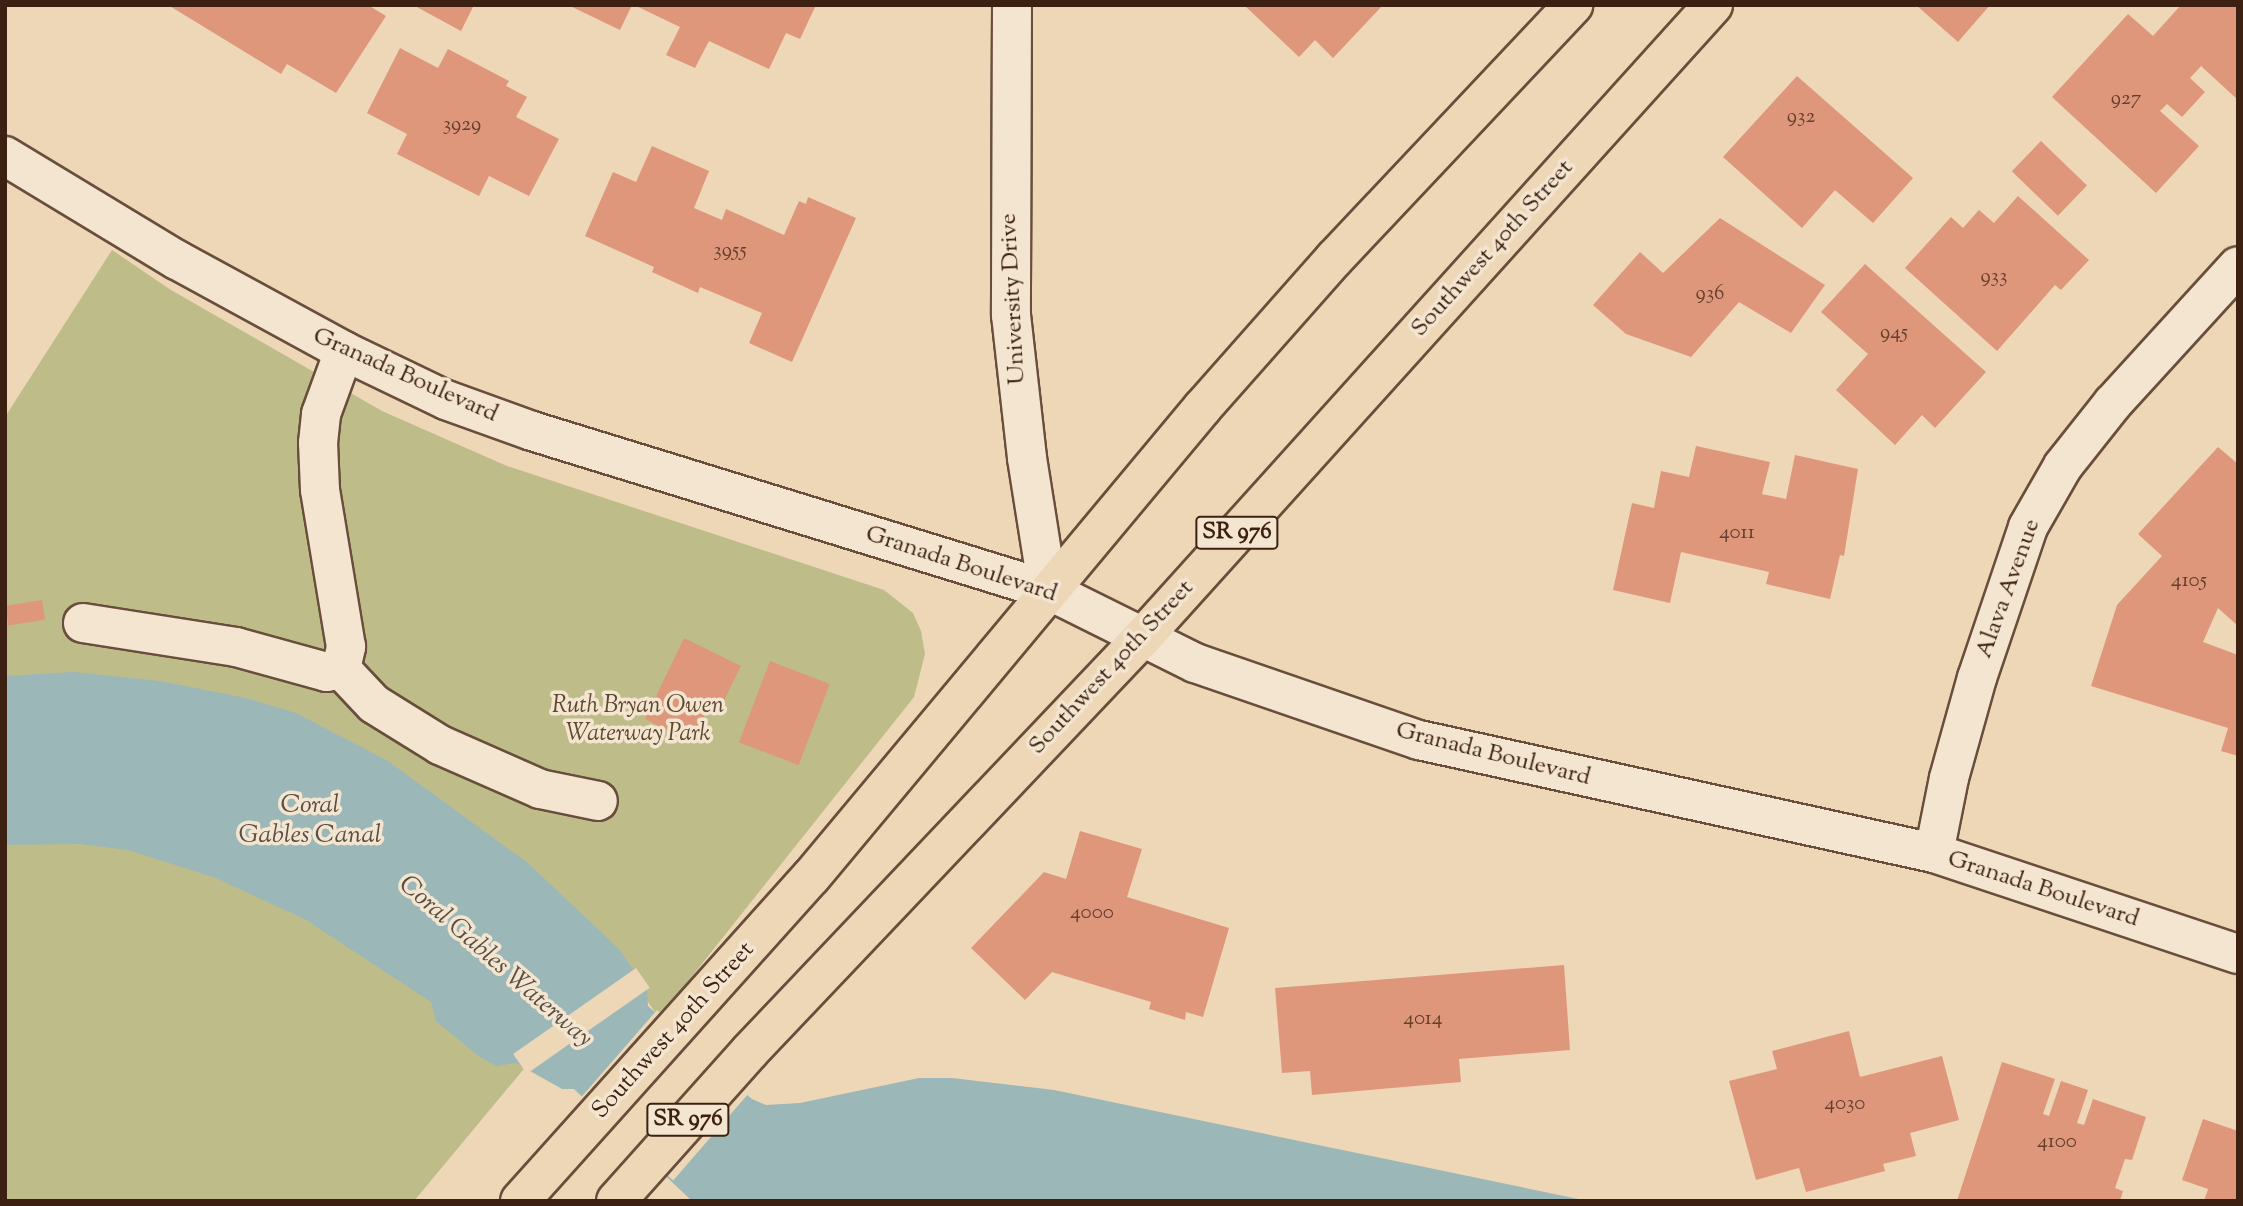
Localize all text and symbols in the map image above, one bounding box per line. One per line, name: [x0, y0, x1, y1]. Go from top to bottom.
house number: 927: [2111, 86, 2141, 112]
house number: 932: [1787, 104, 1815, 130]
house number: 3929: [443, 112, 481, 138]
street label: Southwest 40th Street: [1406, 155, 1580, 343]
street label: University Drive: [995, 213, 1033, 385]
house number: 3955: [713, 238, 747, 264]
house number: 933: [1980, 264, 2008, 290]
house number: 936: [1696, 281, 1724, 307]
house number: 945: [1880, 320, 1908, 346]
street label: Granada Boulevard: [308, 322, 502, 430]
road number: SR 976: [1195, 513, 1279, 552]
street label: Alava Avenue: [1971, 516, 2047, 662]
street label: Granada Boulevard: [862, 520, 1060, 610]
house number: 4011: [1719, 520, 1755, 546]
house number: 4105: [2171, 568, 2207, 594]
street label: Southwest 40th Street: [1024, 575, 1200, 761]
park label: Ruth Bryan Owen Waterway Park: [552, 693, 724, 749]
street label: Granada Boulevard: [1393, 717, 1593, 793]
water label: Coral Gables Canal: [238, 790, 382, 852]
street label: Granada Boulevard: [1944, 845, 2142, 935]
water label: Coral Gables Waterway: [392, 869, 598, 1055]
house number: 4000: [1070, 900, 1114, 926]
street label: Southwest 40th Street: [587, 937, 761, 1125]
house number: 4014: [1403, 1006, 1443, 1032]
house number: 4030: [1825, 1091, 1865, 1117]
road number: SR 976: [646, 1100, 730, 1140]
house number: 4100: [2037, 1129, 2077, 1155]

